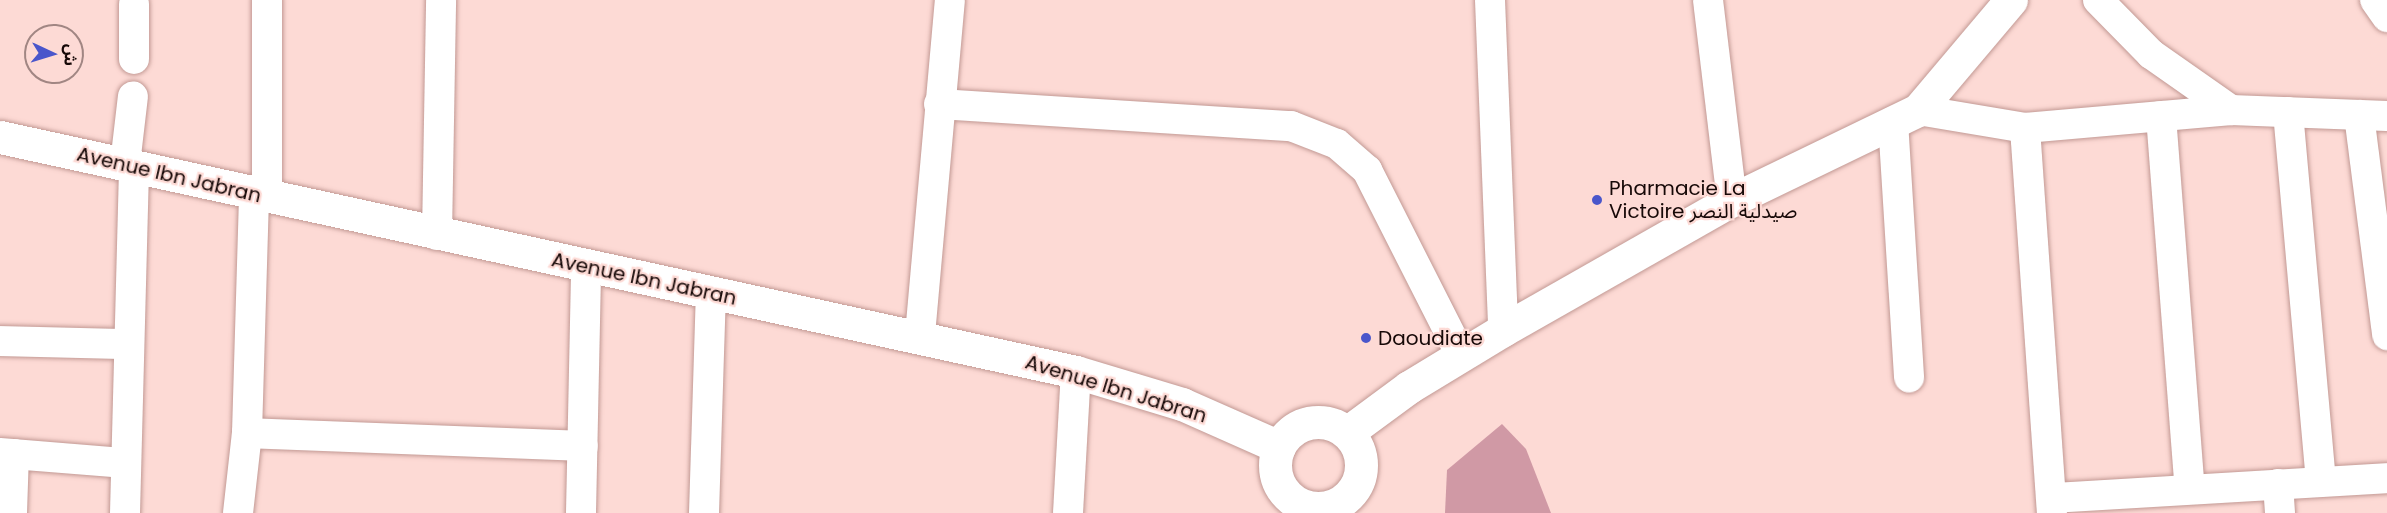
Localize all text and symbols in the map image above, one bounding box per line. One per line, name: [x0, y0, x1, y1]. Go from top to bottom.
north arrow: [24, 24, 84, 84]
text: ش: [58, 43, 83, 67]
street label: Avenue Ibn Jabran: [74, 142, 264, 208]
place label: Pharmacie La Victoire صيدلية النصر: [1609, 176, 1797, 223]
marker: Pharmacie La Victoire صيدلية النصر: [1590, 193, 1604, 207]
street label: Avenue Ibn Jabran: [549, 248, 739, 310]
place label: Daoudiate: [1378, 326, 1483, 350]
marker: Daoudiate: [1359, 331, 1373, 345]
street label: Avenue Ibn Jabran: [1022, 350, 1210, 428]

